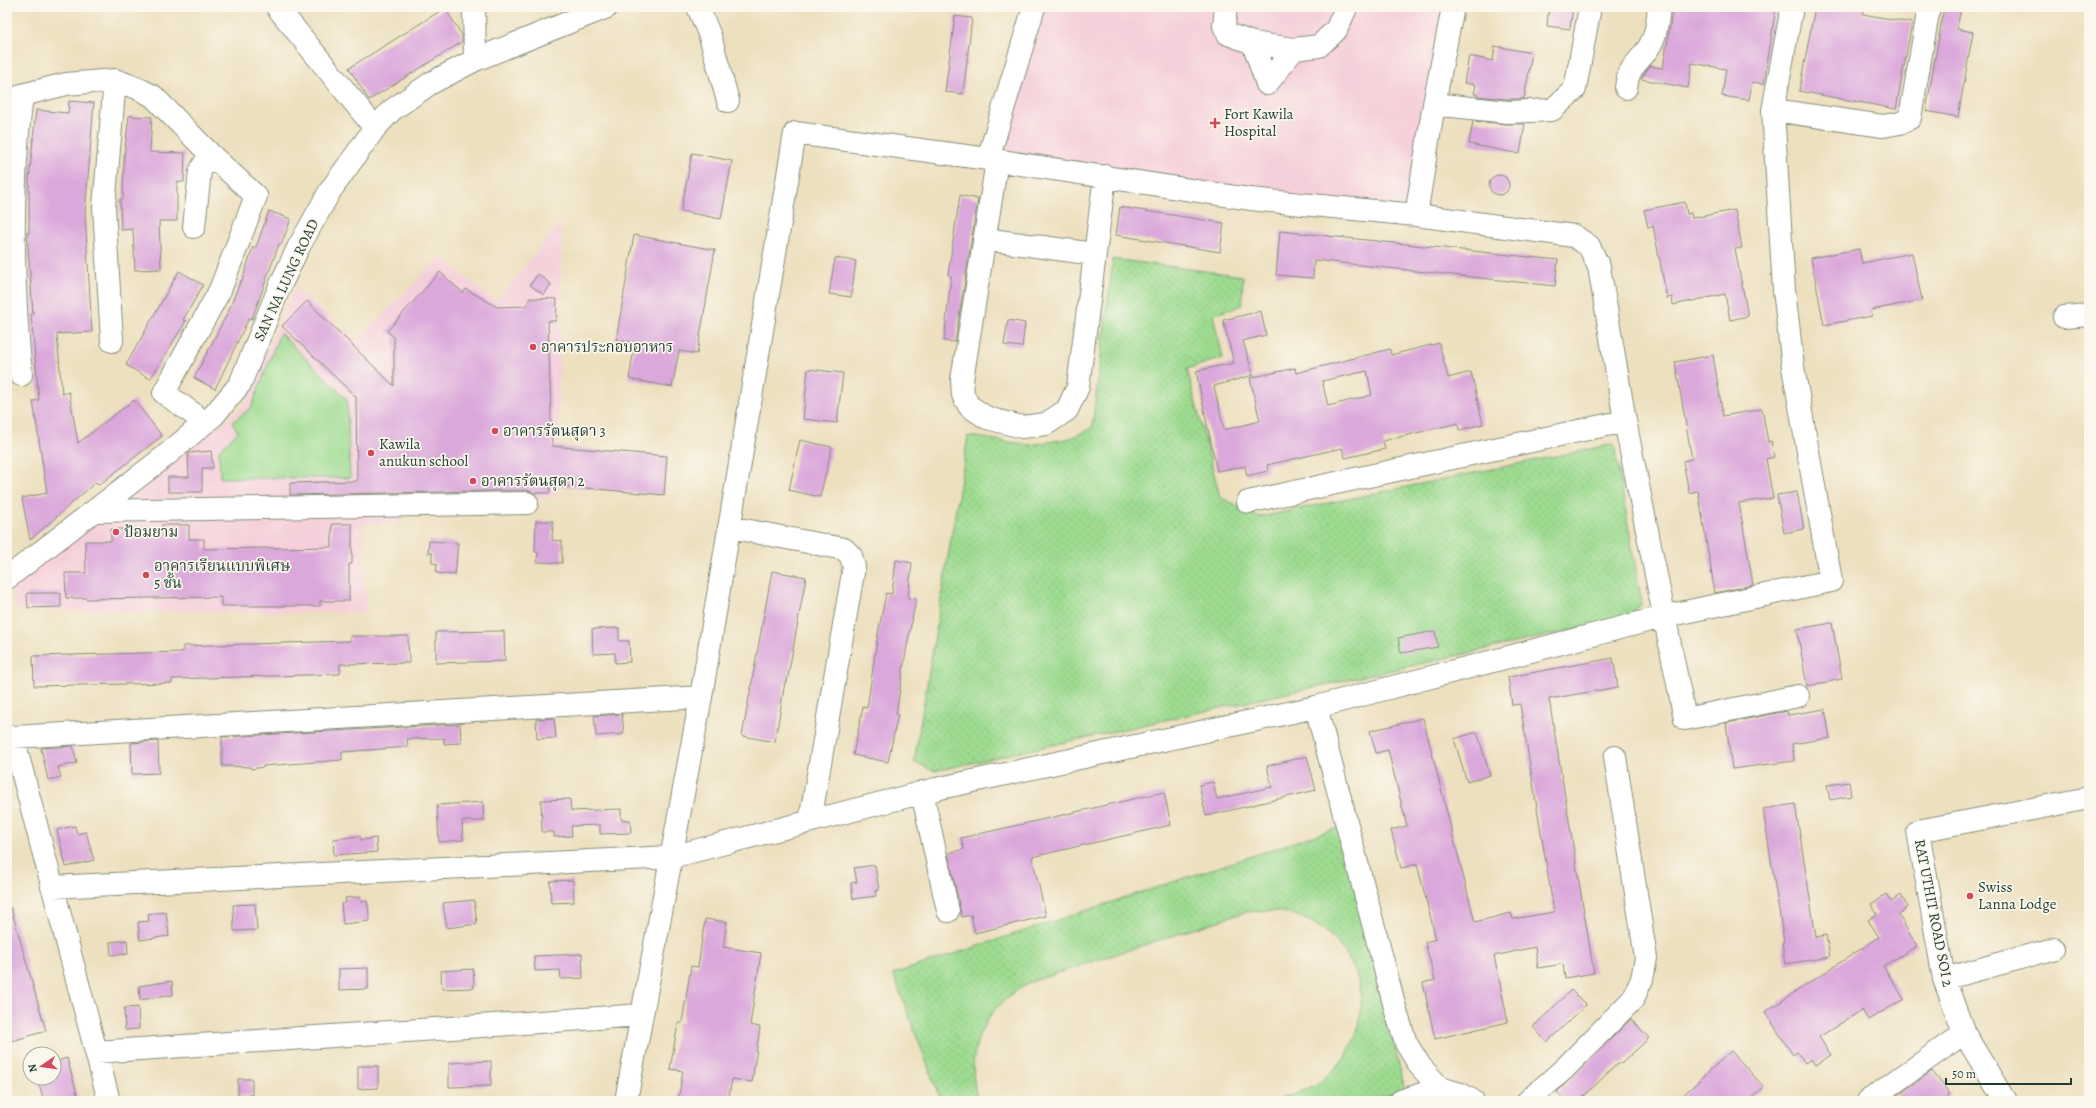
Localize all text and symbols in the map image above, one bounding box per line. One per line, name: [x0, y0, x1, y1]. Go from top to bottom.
place label: Fort Kawila Hospital: [1224, 104, 1294, 141]
marker: Fort Kawila Hospital: [1209, 117, 1221, 129]
street label: SAN NA LUNG ROAD: [249, 216, 323, 344]
place label: อาคารประกอบอาหาร: [541, 337, 673, 357]
marker: อาคารประกอบอาหาร: [528, 342, 538, 352]
place label: อาคารรัตนสุดา 3: [503, 421, 606, 442]
marker: อาคารรัตนสุดา 3: [490, 426, 500, 436]
place label: Kawila anukun school: [379, 434, 468, 471]
marker: Kawila anukun school: [366, 448, 376, 458]
place label: อาคารรัตนสุดา 2: [481, 471, 585, 492]
marker: อาคารรัตนสุดา 2: [468, 476, 478, 486]
place label: ป้อมยาม: [124, 522, 178, 542]
marker: ป้อมยาม: [111, 527, 121, 537]
place label: อาคารเรียนแบบพิเศษ 5 ชั้น: [154, 556, 291, 593]
marker: อาคารเรียนแบบพิเศษ 5 ชั้น: [141, 570, 151, 580]
street label: RAT UTHIT ROAD SOI 2: [1910, 837, 1958, 989]
place label: Swiss Lanna Lodge: [1978, 877, 2057, 914]
marker: Swiss Lanna Lodge: [1965, 891, 1975, 901]
north arrow: [22, 1046, 62, 1086]
scale bar: [1946, 1060, 2071, 1086]
text: N: [25, 1063, 41, 1074]
text: 50 m: [1952, 1066, 1976, 1082]

